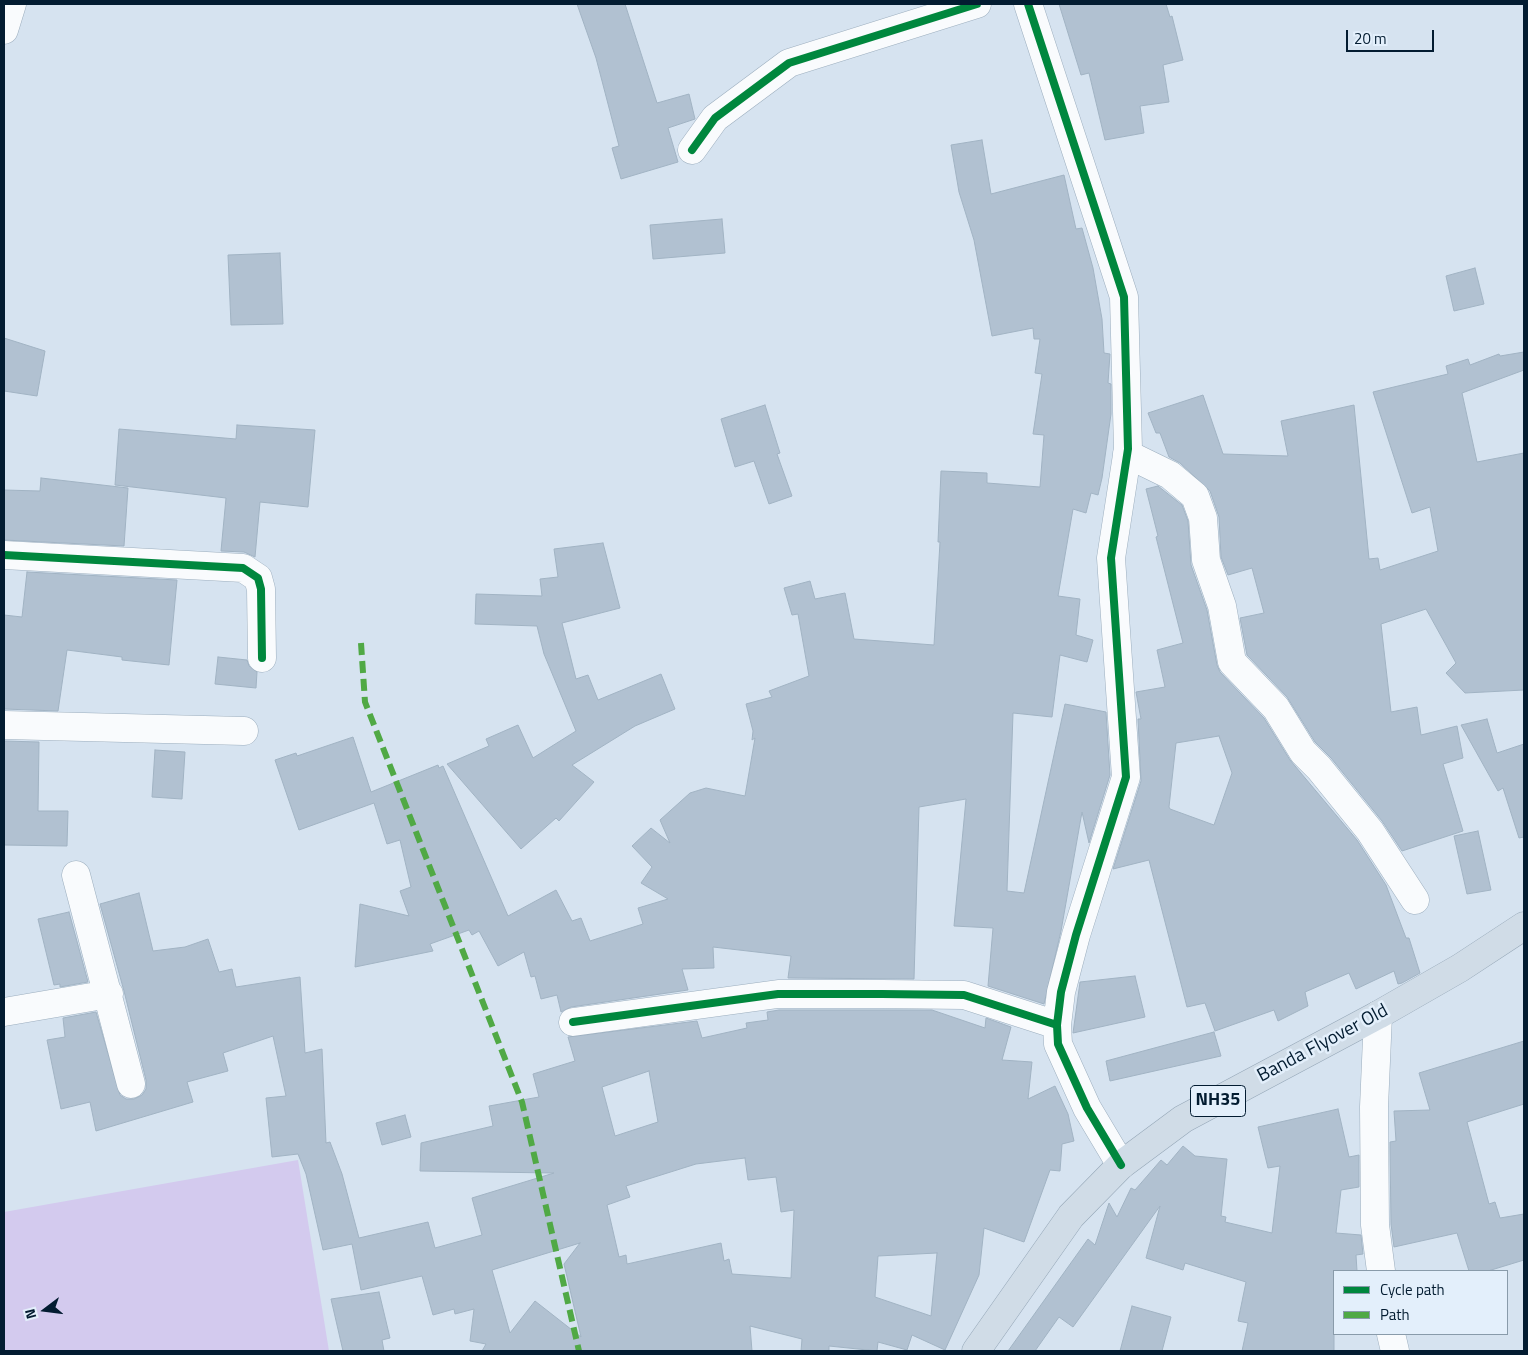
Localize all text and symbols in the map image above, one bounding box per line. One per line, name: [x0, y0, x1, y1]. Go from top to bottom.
scale bar: [1348, 20, 1436, 52]
text: 20 m: [1354, 27, 1387, 50]
street label: Banda Flyover Old: [1254, 1000, 1392, 1088]
road number: NH35: [1190, 1086, 1246, 1116]
legend: [1333, 1270, 1508, 1335]
text: Cycle path: [1380, 1278, 1445, 1301]
north arrow: [20, 1285, 70, 1335]
text: Path: [1380, 1303, 1410, 1326]
text: N: [19, 1307, 41, 1321]

